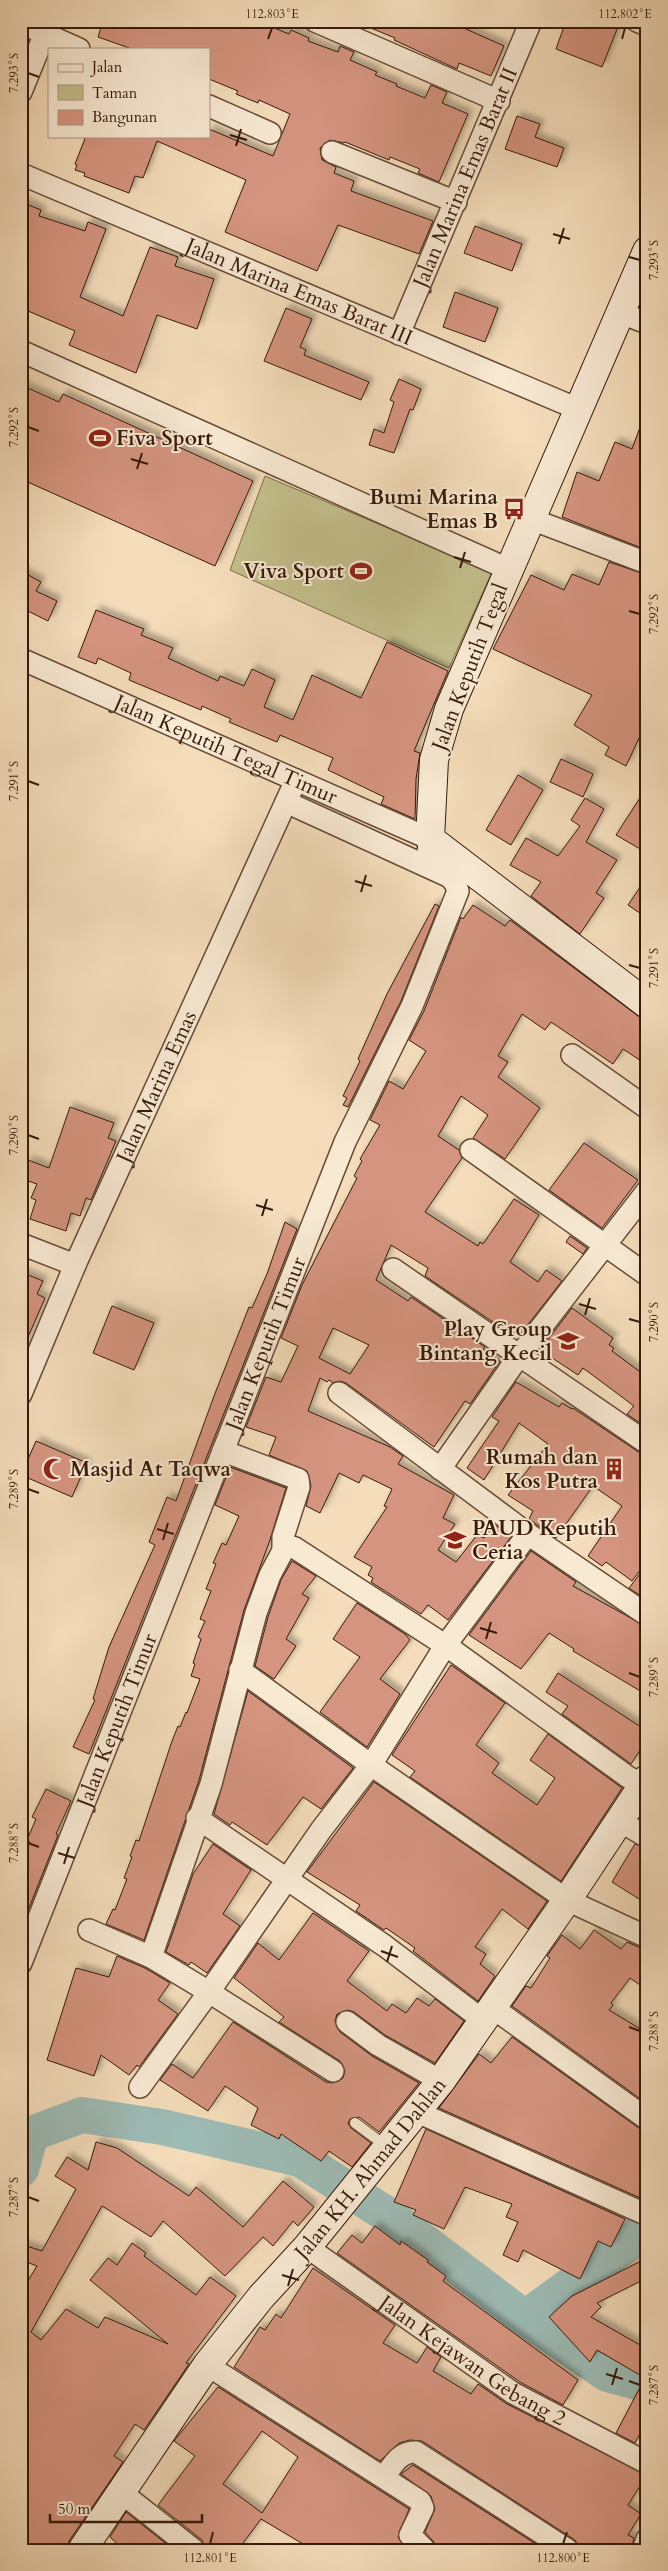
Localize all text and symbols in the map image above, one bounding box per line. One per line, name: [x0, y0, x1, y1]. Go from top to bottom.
text: 112.803°E: [245, 6, 299, 22]
text: 112.802°E: [598, 6, 652, 22]
legend: [48, 48, 210, 138]
text: 7.293°S: [6, 53, 22, 93]
text: Jalan: [90, 57, 123, 77]
street label: Jalan Marina Emas Barat II: [405, 63, 524, 295]
text: Taman: [92, 83, 138, 103]
text: Bangunan: [92, 107, 158, 127]
street label: Jalan Marina Emas Barat III: [179, 230, 417, 352]
text: 7.293°S: [646, 240, 662, 280]
text: 7.292°S: [6, 407, 22, 447]
place label: Fiva Sport: [116, 424, 213, 453]
sports icon: Fiva Sport: [87, 425, 113, 451]
place label: Bumi Marina Emas B: [369, 483, 499, 536]
bus stop icon: Bumi Marina Emas B: [501, 496, 527, 522]
place label: Viva Sport: [243, 557, 345, 586]
sports icon: Viva Sport: [348, 558, 374, 584]
street label: Jalan Keputih Tegal: [424, 579, 515, 758]
text: 7.292°S: [646, 594, 662, 634]
street label: Jalan Keputih Tegal Timur: [107, 686, 342, 811]
text: 7.291°S: [6, 761, 22, 801]
text: 7.291°S: [646, 948, 662, 988]
street label: Jalan Marina Emas: [108, 1006, 204, 1170]
text: 7.290°S: [6, 1115, 22, 1155]
street label: Jalan Keputih Timur: [217, 1252, 313, 1437]
text: 7.290°S: [646, 1302, 662, 1342]
place label: Play Group Bintang Kecil: [418, 1315, 552, 1368]
school or university icon: Play Group Bintang Kecil: [555, 1328, 581, 1354]
place label: Rumah dan Kos Putra: [486, 1443, 599, 1496]
place label: Masjid At Taqwa: [70, 1455, 231, 1484]
mosque icon: Masjid At Taqwa: [41, 1456, 67, 1482]
building icon: Rumah dan Kos Putra: [601, 1456, 627, 1482]
text: 7.289°S: [6, 1469, 22, 1509]
place label: PAUD Keputih Ceria: [472, 1514, 617, 1567]
school or university icon: PAUD Keputih Ceria: [442, 1527, 468, 1553]
street label: Jalan Keputih Timur: [68, 1629, 164, 1814]
text: 7.289°S: [646, 1657, 662, 1697]
text: 7.288°S: [6, 1823, 22, 1863]
text: 7.288°S: [646, 2011, 662, 2051]
street label: Jalan KH. Ahmad Dahlan: [286, 2071, 453, 2268]
text: 7.287°S: [6, 2177, 22, 2217]
street label: Jalan Kejawan Gebang 2: [371, 2286, 571, 2433]
text: 7.287°S: [646, 2365, 662, 2405]
scale bar: [50, 2491, 202, 2523]
text: 50 m: [58, 2499, 90, 2519]
text: 112.801°E: [183, 2550, 237, 2566]
text: 112.800°E: [536, 2550, 590, 2566]

